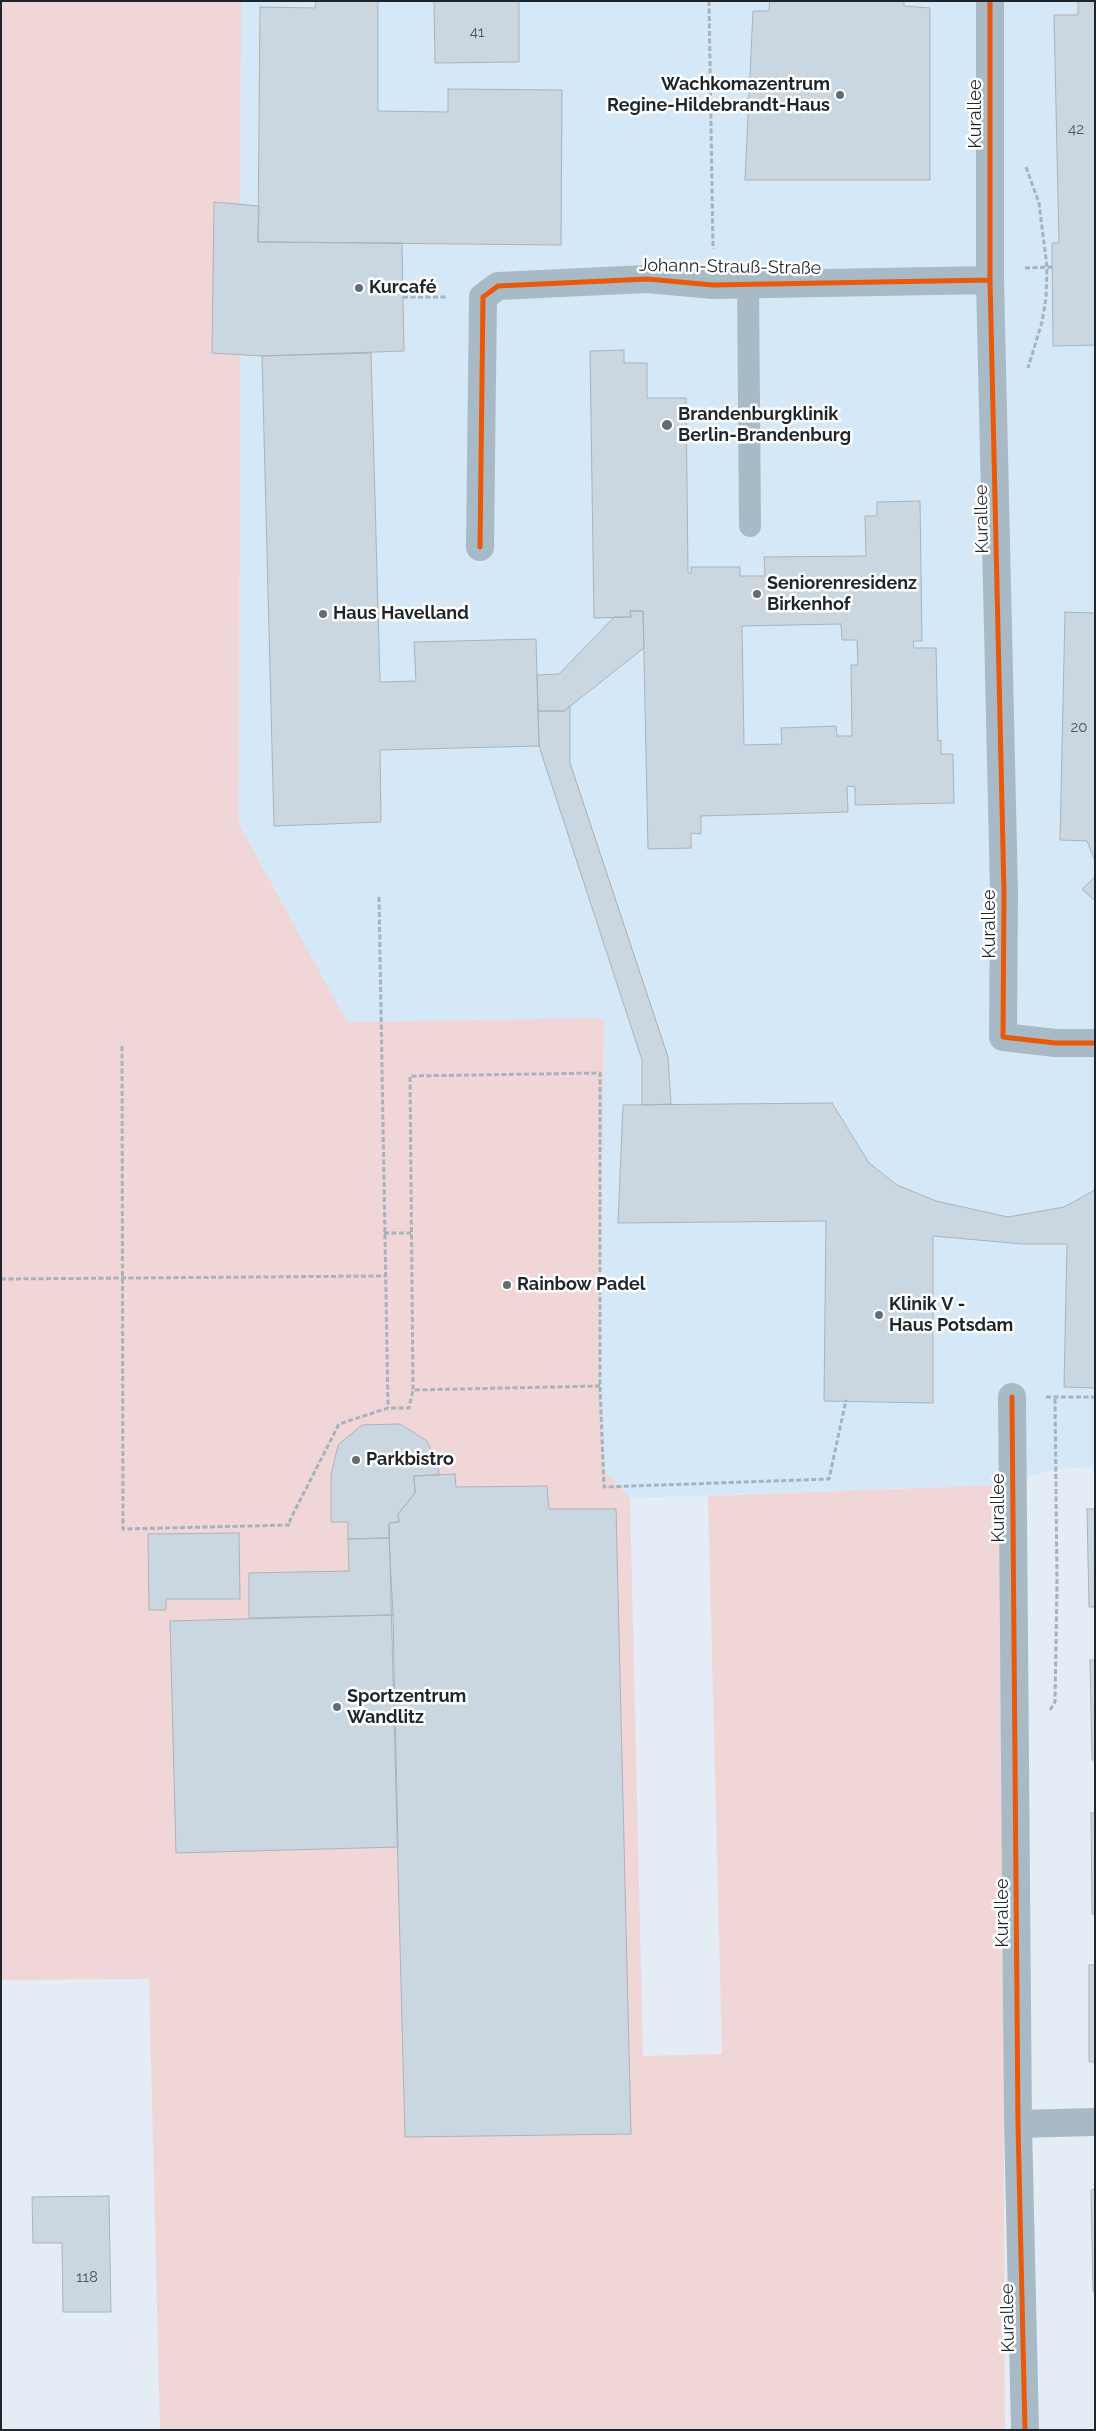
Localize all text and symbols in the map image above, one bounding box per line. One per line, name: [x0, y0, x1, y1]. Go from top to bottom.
house number: 41: [470, 23, 484, 41]
place label: Wachkomazentrum Regine-Hildebrandt-Haus: [607, 74, 830, 116]
street label: Kurallee: [965, 80, 987, 148]
marker: Wachkomazentrum Regine-Hildebrandt-Haus: [834, 89, 846, 101]
house number: 42: [1068, 120, 1084, 138]
street label: Johann-Strauß-Straße: [639, 255, 821, 279]
place label: Kurcafé: [369, 277, 436, 299]
marker: Kurcafé: [353, 282, 365, 294]
place label: Brandenburgklinik Berlin-Brandenburg: [678, 404, 851, 446]
marker: Brandenburgklinik Berlin-Brandenburg: [660, 418, 674, 432]
street label: Kurallee: [971, 484, 993, 554]
place label: Seniorenresidenz Birkenhof: [767, 573, 917, 616]
marker: Seniorenresidenz Birkenhof: [751, 588, 763, 600]
place label: Haus Havelland: [333, 603, 469, 625]
marker: Haus Havelland: [317, 608, 329, 620]
house number: 20: [1071, 718, 1087, 736]
street label: Kurallee: [979, 890, 1001, 958]
place label: Rainbow Padel: [517, 1274, 646, 1296]
marker: Rainbow Padel: [501, 1279, 513, 1291]
place label: Klinik V - Haus Potsdam: [889, 1294, 1013, 1336]
marker: Klinik V - Haus Potsdam: [873, 1309, 885, 1321]
place label: Parkbistro: [366, 1449, 454, 1471]
marker: Parkbistro: [350, 1454, 362, 1466]
street label: Kurallee: [988, 1474, 1010, 1542]
place label: Sportzentrum Wandlitz: [347, 1686, 466, 1728]
marker: Sportzentrum Wandlitz: [331, 1701, 343, 1713]
street label: Kurallee: [992, 1879, 1014, 1947]
house number: 118: [76, 2268, 98, 2286]
street label: Kurallee: [997, 2283, 1019, 2353]

